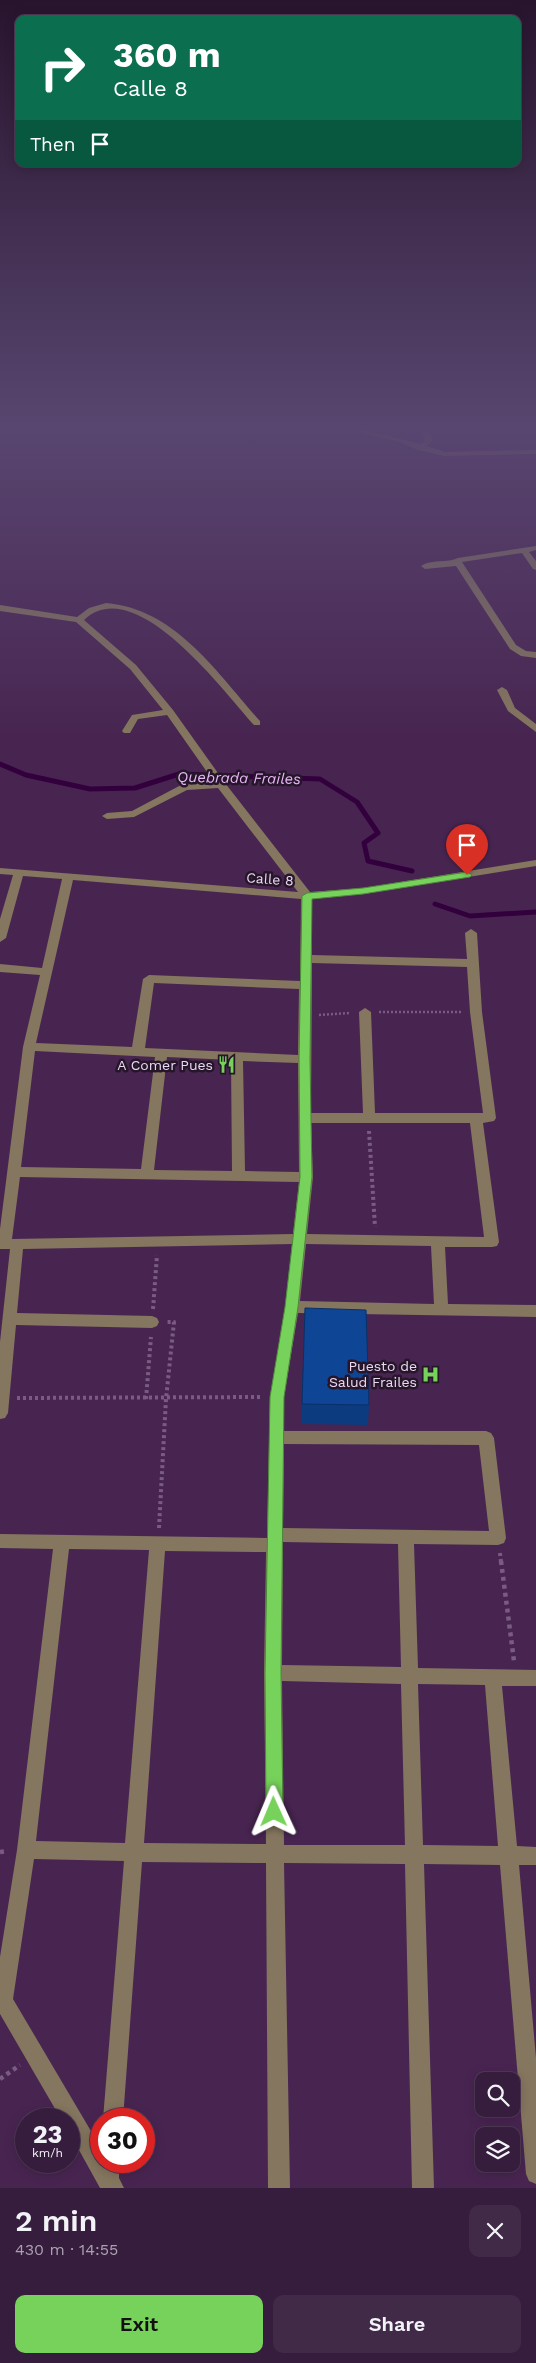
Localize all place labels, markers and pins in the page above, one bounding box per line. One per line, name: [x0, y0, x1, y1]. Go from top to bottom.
pin: [446, 824, 488, 875]
restaurant icon: A Comer Pues: [217, 1055, 237, 1075]
place label: A Comer Pues: [117, 1057, 213, 1073]
place label: Puesto de Salud Frailes: [329, 1358, 417, 1390]
hospital icon: Puesto de Salud Frailes: [421, 1364, 441, 1384]

